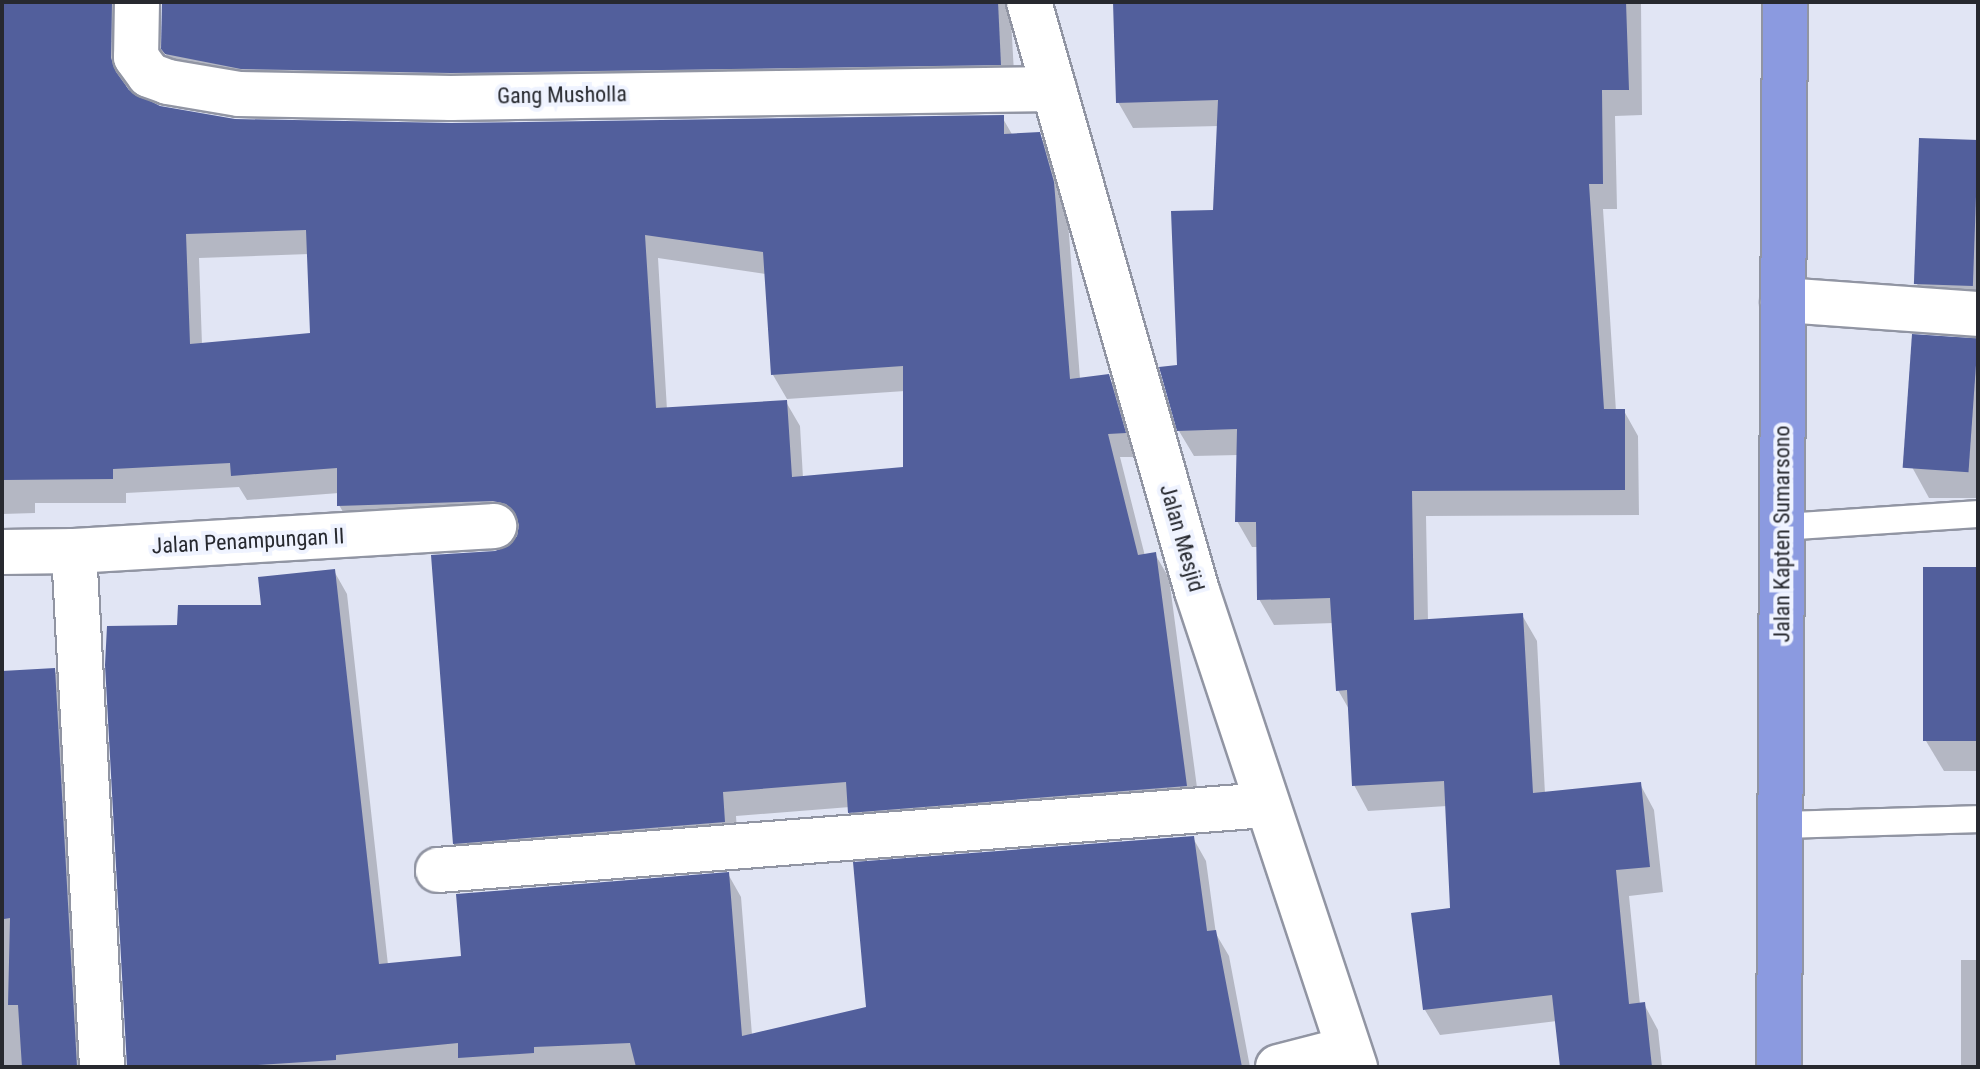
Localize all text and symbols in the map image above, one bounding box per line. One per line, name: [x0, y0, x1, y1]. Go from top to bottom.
street label: Gang Musholla: [497, 81, 627, 109]
street label: Jalan Kapten Sumarsono: [1769, 425, 1795, 643]
street label: Jalan Mesjid: [1154, 481, 1210, 595]
street label: Jalan Penampungan II: [151, 523, 345, 559]

